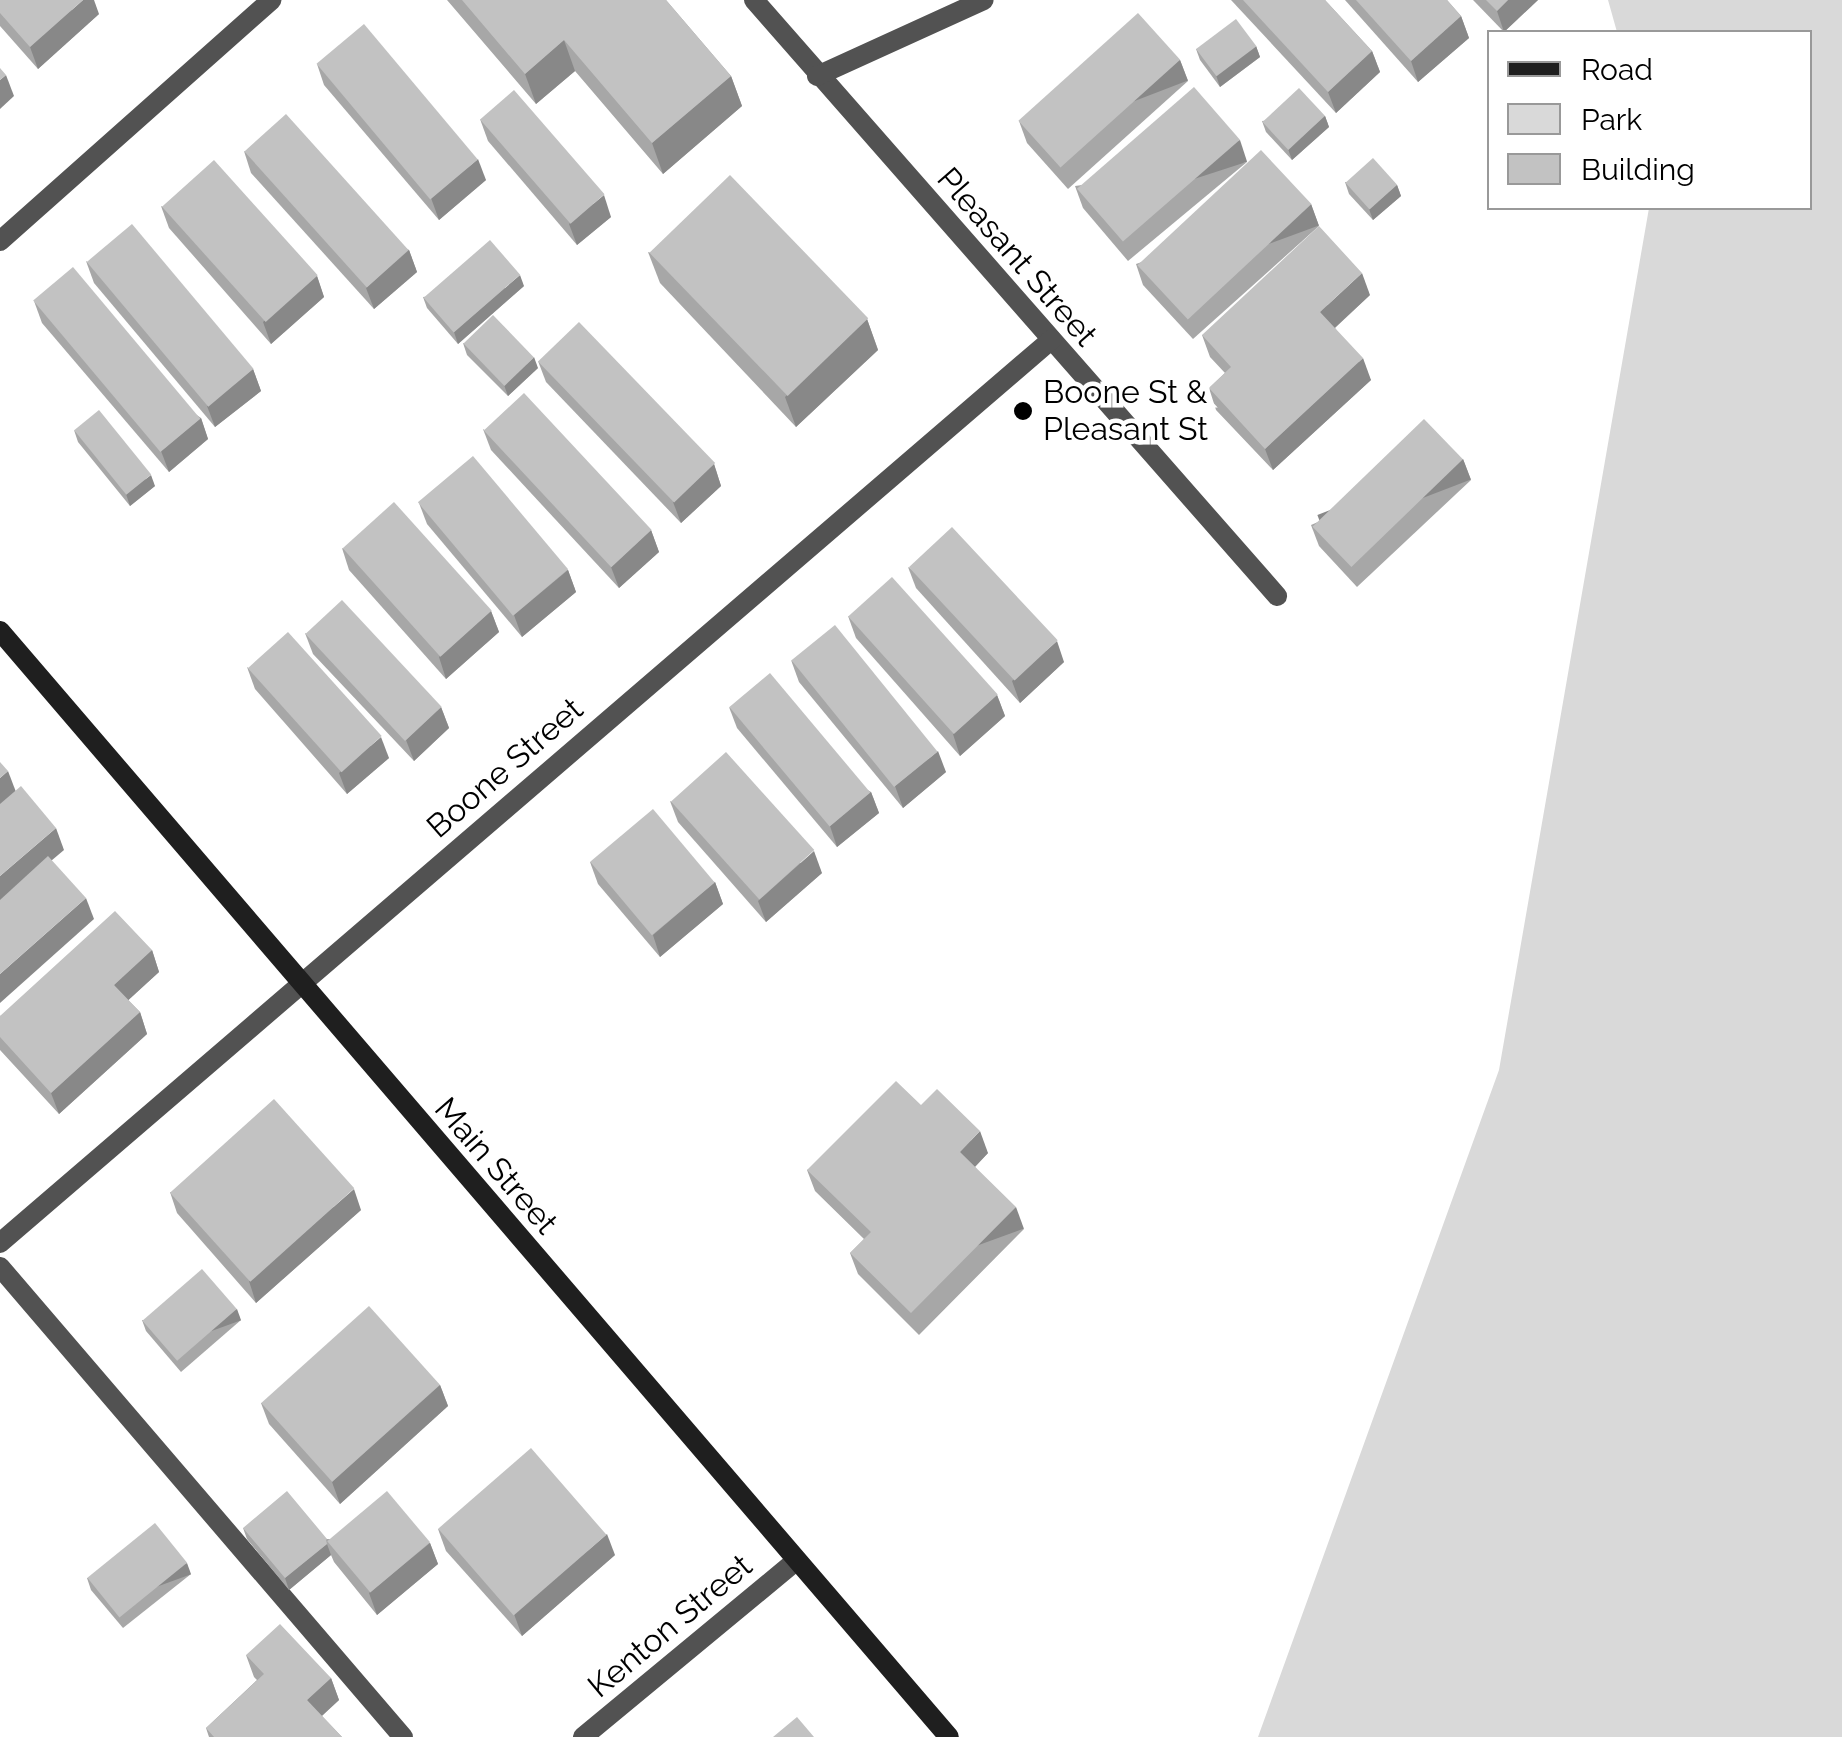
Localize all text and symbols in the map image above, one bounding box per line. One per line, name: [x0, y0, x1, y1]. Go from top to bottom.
legend: [1487, 30, 1812, 210]
text: Road: [1581, 52, 1653, 87]
text: Park: [1581, 102, 1642, 137]
text: Building: [1581, 152, 1695, 187]
street label: Pleasant Street: [929, 160, 1105, 354]
place label: Boone St & Pleasant St: [1043, 374, 1208, 449]
marker: Boone St & Pleasant St: [1012, 400, 1034, 422]
street label: Boone Street: [419, 690, 591, 846]
street label: Main Street: [426, 1090, 566, 1242]
street label: Kenton Street: [580, 1546, 760, 1706]

